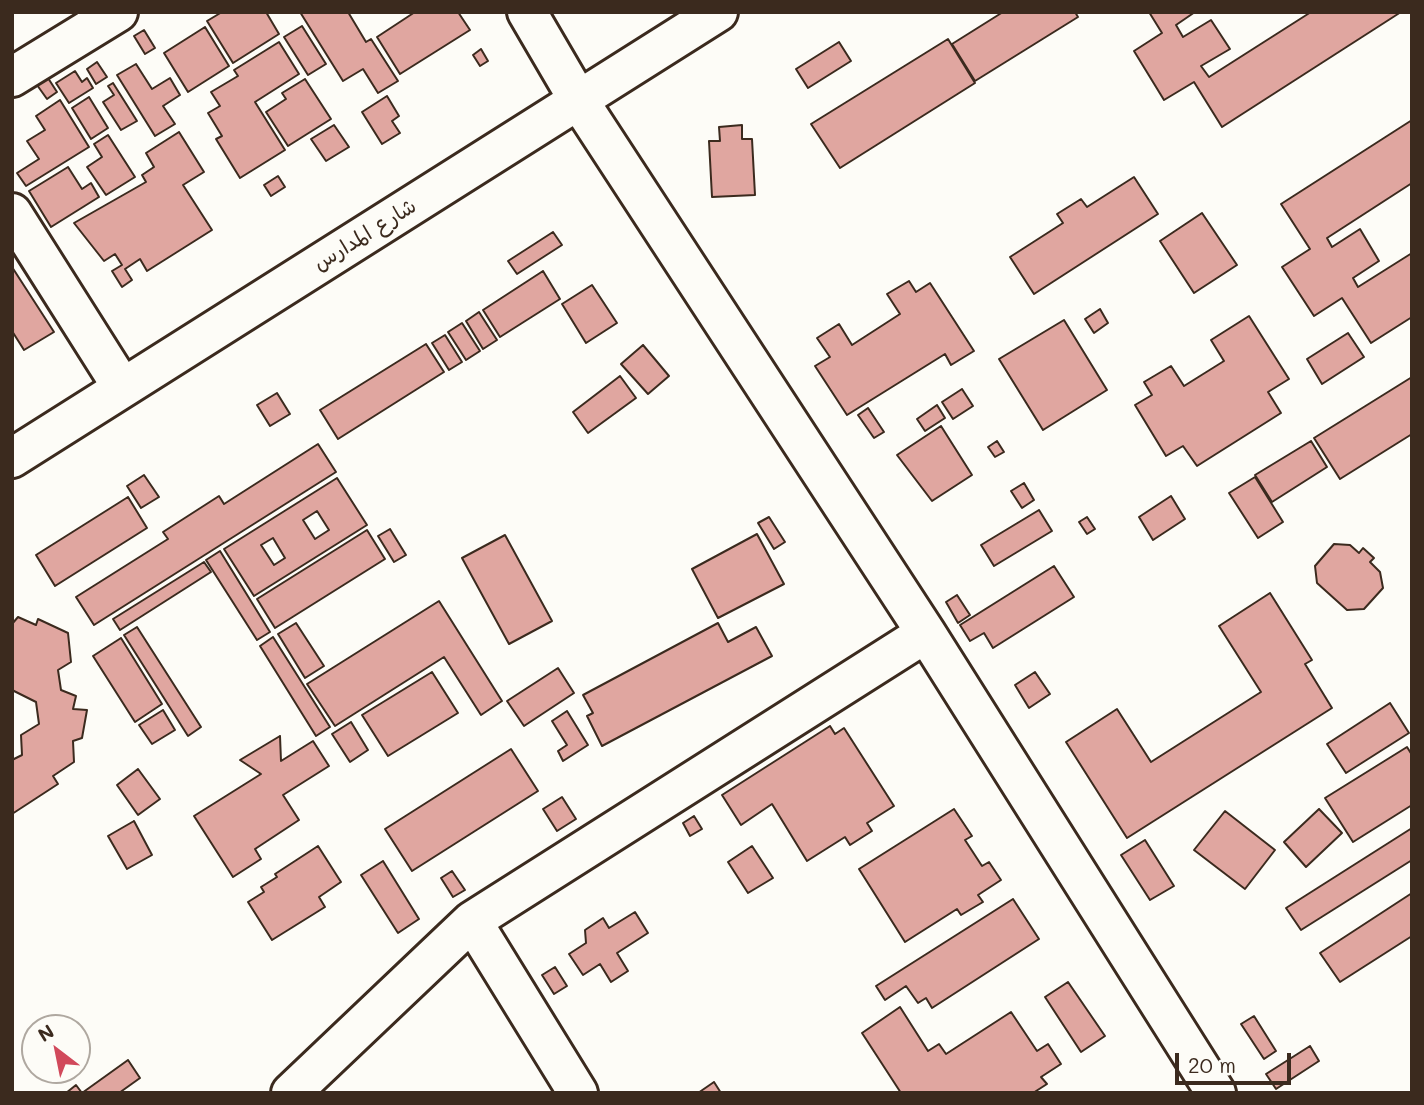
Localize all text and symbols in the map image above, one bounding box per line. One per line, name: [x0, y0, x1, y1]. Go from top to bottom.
street label: شارع المدارس: [309, 193, 421, 277]
north arrow: [21, 1014, 91, 1084]
text: N: [33, 1018, 58, 1047]
scale bar: [1179, 1038, 1294, 1082]
text: 20 m: [1188, 1051, 1236, 1078]

